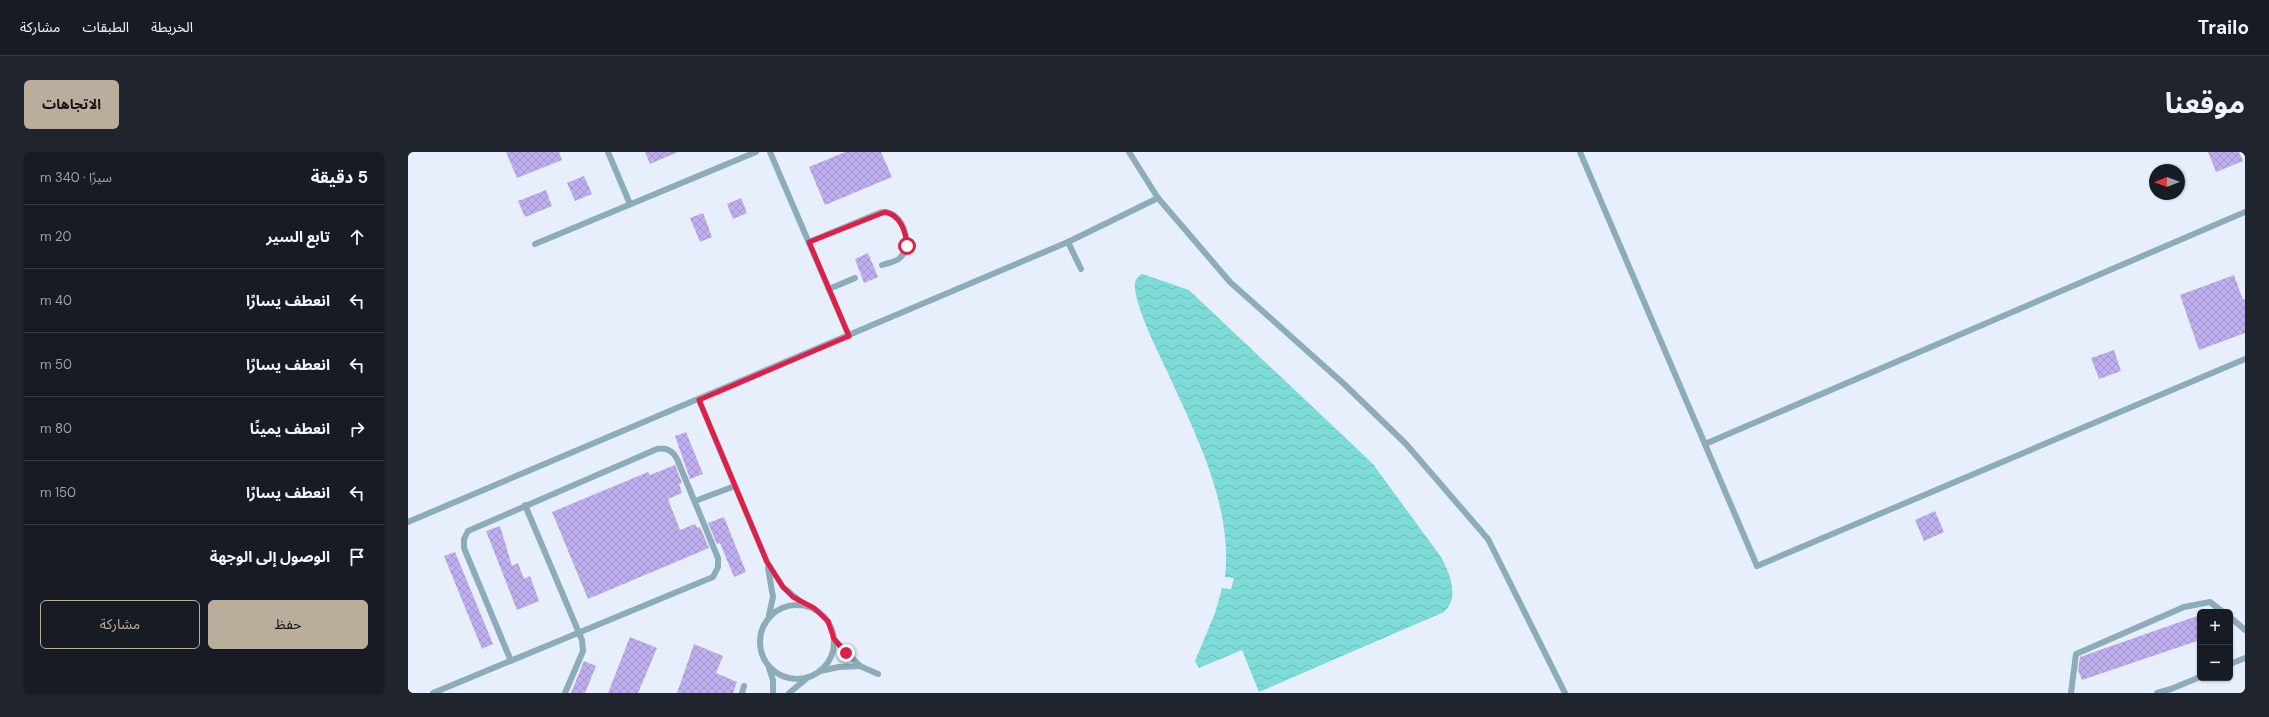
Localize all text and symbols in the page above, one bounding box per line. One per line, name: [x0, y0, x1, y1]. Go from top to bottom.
text: Trailo: [2198, 15, 2249, 40]
text: مشاركة: [20, 18, 60, 36]
text: الطبقات: [82, 18, 129, 36]
text: الخريطة: [151, 18, 193, 36]
button: الاتجاهات: [24, 80, 119, 129]
text: موقعنا: [2165, 85, 2245, 122]
north arrow: [2149, 164, 2185, 200]
text: 5 دقيقة: [311, 166, 368, 188]
text: سيرًا · 340 m: [40, 169, 112, 186]
icon: ahead: [346, 226, 368, 248]
text: تابع السير: [266, 227, 330, 247]
text: 20 m: [40, 228, 71, 245]
route start: [898, 237, 916, 255]
icon: left: [346, 290, 368, 312]
text: انعطف يسارًا: [246, 291, 330, 311]
text: 40 m: [40, 292, 72, 309]
icon: left: [346, 354, 368, 376]
text: انعطف يسارًا: [246, 355, 330, 375]
text: 50 m: [40, 356, 72, 373]
icon: right: [346, 418, 368, 440]
text: انعطف يمينًا: [250, 419, 330, 439]
text: 80 m: [40, 420, 72, 437]
icon: left: [346, 482, 368, 504]
text: انعطف يسارًا: [246, 483, 330, 503]
text: 150 m: [40, 484, 76, 501]
icon: arrive: [346, 546, 368, 568]
text: الوصول إلى الوجهة: [210, 547, 330, 567]
button: مشاركة: [40, 600, 200, 649]
button: حفظ: [208, 600, 368, 649]
map controls: [2197, 609, 2233, 681]
button: +: [2197, 609, 2233, 645]
route end: [837, 644, 855, 662]
button: −: [2197, 645, 2233, 681]

